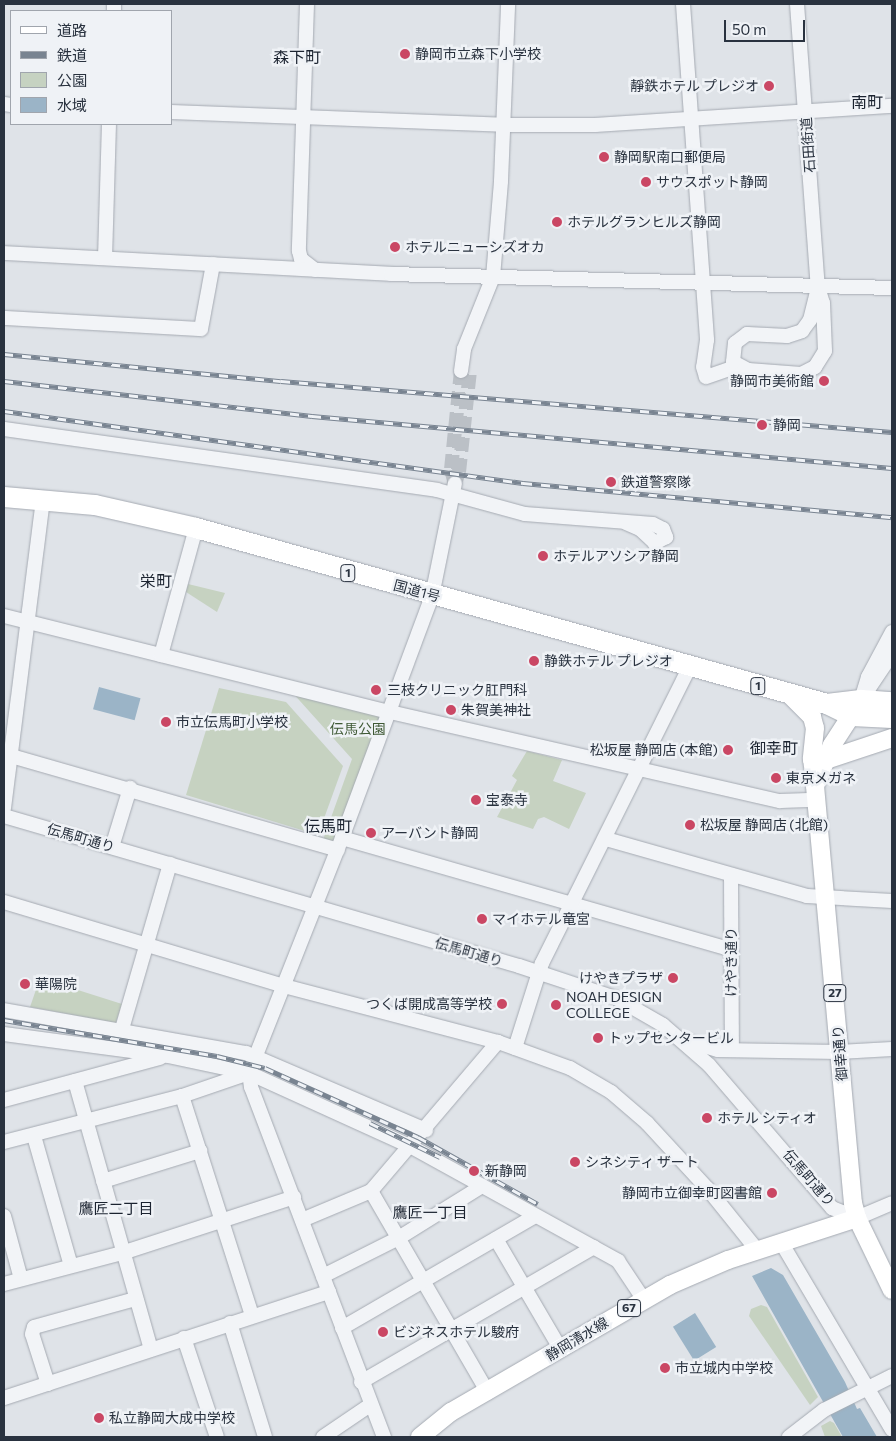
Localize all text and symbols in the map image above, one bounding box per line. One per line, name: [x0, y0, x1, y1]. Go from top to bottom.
legend: [10, 10, 172, 125]
scale bar: [726, 10, 807, 42]
text: 50 m: [732, 20, 766, 38]
text: 道路: [57, 21, 87, 39]
text: 鉄道: [57, 46, 87, 64]
place label: 静岡市立森下小学校: [415, 46, 541, 62]
district label: 森下町: [273, 47, 321, 67]
marker: 静岡市立森下小学校: [399, 48, 411, 60]
text: 公園: [57, 71, 87, 89]
place label: 靜鉄ホテル プレジオ: [630, 78, 759, 94]
marker: 靜鉄ホテル プレジオ: [763, 80, 775, 92]
district label: 南町: [851, 92, 883, 112]
text: 水域: [57, 96, 87, 114]
street label: 石田街道: [798, 116, 818, 174]
place label: 静岡駅南口郵便局: [614, 149, 726, 165]
marker: 静岡駅南口郵便局: [598, 151, 610, 163]
place label: サウスポット静岡: [656, 174, 768, 190]
marker: サウスポット静岡: [640, 176, 652, 188]
place label: ホテルグランヒルズ静岡: [567, 214, 721, 230]
marker: ホテルグランヒルズ静岡: [551, 216, 563, 228]
place label: ホテルニューシズオカ: [405, 239, 545, 255]
marker: ホテルニューシズオカ: [389, 241, 401, 253]
place label: 静岡市美術館: [730, 373, 814, 389]
marker: 静岡市美術館: [818, 375, 830, 387]
place label: 静岡: [773, 417, 801, 433]
marker: 静岡: [755, 418, 769, 432]
place label: 鉄道警察隊: [621, 474, 691, 490]
marker: 鉄道警察隊: [605, 476, 617, 488]
place label: ホテルアソシア静岡: [553, 548, 679, 564]
marker: ホテルアソシア静岡: [537, 550, 549, 562]
road number: 1: [339, 564, 357, 582]
district label: 栄町: [140, 571, 172, 591]
street label: 国道1号: [392, 577, 442, 605]
place label: 静鉄ホテル プレジオ: [544, 653, 673, 669]
marker: 静鉄ホテル プレジオ: [528, 655, 540, 667]
road number: 1: [749, 676, 767, 696]
place label: 三枝クリニック肛門科: [387, 682, 527, 698]
marker: 三枝クリニック肛門科: [369, 683, 383, 697]
place label: 朱賀美神社: [461, 702, 531, 718]
marker: 朱賀美神社: [445, 704, 457, 716]
place label: 市立伝馬町小学校: [176, 714, 288, 730]
marker: 市立伝馬町小学校: [160, 716, 172, 728]
park label: 伝馬公園: [330, 721, 386, 737]
district label: 御幸町: [750, 738, 798, 758]
place label: 松坂屋 静岡店 (本館): [590, 742, 718, 758]
marker: 松坂屋 静岡店 (本館): [722, 744, 734, 756]
place label: 東京メガネ: [786, 770, 856, 786]
marker: 東京メガネ: [770, 772, 782, 784]
place label: 宝泰寺: [486, 792, 528, 808]
marker: 宝泰寺: [470, 794, 482, 806]
district label: 伝馬町: [304, 816, 352, 836]
place label: 松坂屋 静岡店 (北館): [700, 817, 828, 833]
marker: 松坂屋 静岡店 (北館): [684, 819, 696, 831]
street label: 伝馬町通り: [45, 820, 117, 856]
place label: アーバント静岡: [381, 825, 478, 841]
marker: アーバント静岡: [365, 827, 377, 839]
place label: マイホテル竜宮: [492, 911, 590, 927]
marker: マイホテル竜宮: [476, 913, 488, 925]
street label: けやき通り: [723, 927, 739, 997]
street label: 伝馬町通り: [433, 934, 505, 970]
place label: けやきプラザ: [579, 970, 663, 986]
marker: けやきプラザ: [667, 972, 679, 984]
place label: 華陽院: [35, 976, 77, 992]
marker: 華陽院: [19, 978, 31, 990]
road number: 27: [822, 984, 848, 1002]
place label: NOAH DESIGN COLLEGE: [566, 989, 662, 1022]
place label: つくば開成高等学校: [366, 996, 492, 1012]
marker: つくば開成高等学校: [496, 998, 508, 1010]
marker: NOAH DESIGN COLLEGE: [550, 999, 562, 1011]
street label: 御幸通り: [829, 1024, 851, 1082]
place label: トップセンタービル: [608, 1030, 734, 1046]
marker: トップセンタービル: [592, 1032, 604, 1044]
place label: ホテル シティオ: [717, 1110, 818, 1126]
marker: ホテル シティオ: [701, 1112, 713, 1124]
street label: 伝馬町通り: [780, 1146, 838, 1210]
place label: シネシティ ザート: [585, 1154, 700, 1170]
marker: シネシティ ザート: [569, 1156, 581, 1168]
place label: 新静岡: [485, 1163, 527, 1179]
marker: 新静岡: [467, 1164, 481, 1178]
place label: 静岡市立御幸町図書館: [622, 1185, 762, 1201]
marker: 静岡市立御幸町図書館: [766, 1187, 778, 1199]
district label: 鷹匠二丁目: [79, 1200, 153, 1218]
district label: 鷹匠一丁目: [393, 1204, 467, 1222]
road number: 67: [616, 1299, 642, 1318]
street label: 静岡清水線: [543, 1314, 611, 1364]
place label: ビジネスホテル駿府: [393, 1324, 519, 1340]
marker: ビジネスホテル駿府: [377, 1326, 389, 1338]
place label: 市立城内中学校: [675, 1360, 773, 1376]
marker: 市立城内中学校: [659, 1362, 671, 1374]
place label: 私立静岡大成中学校: [109, 1410, 235, 1426]
marker: 私立静岡大成中学校: [93, 1412, 105, 1424]

